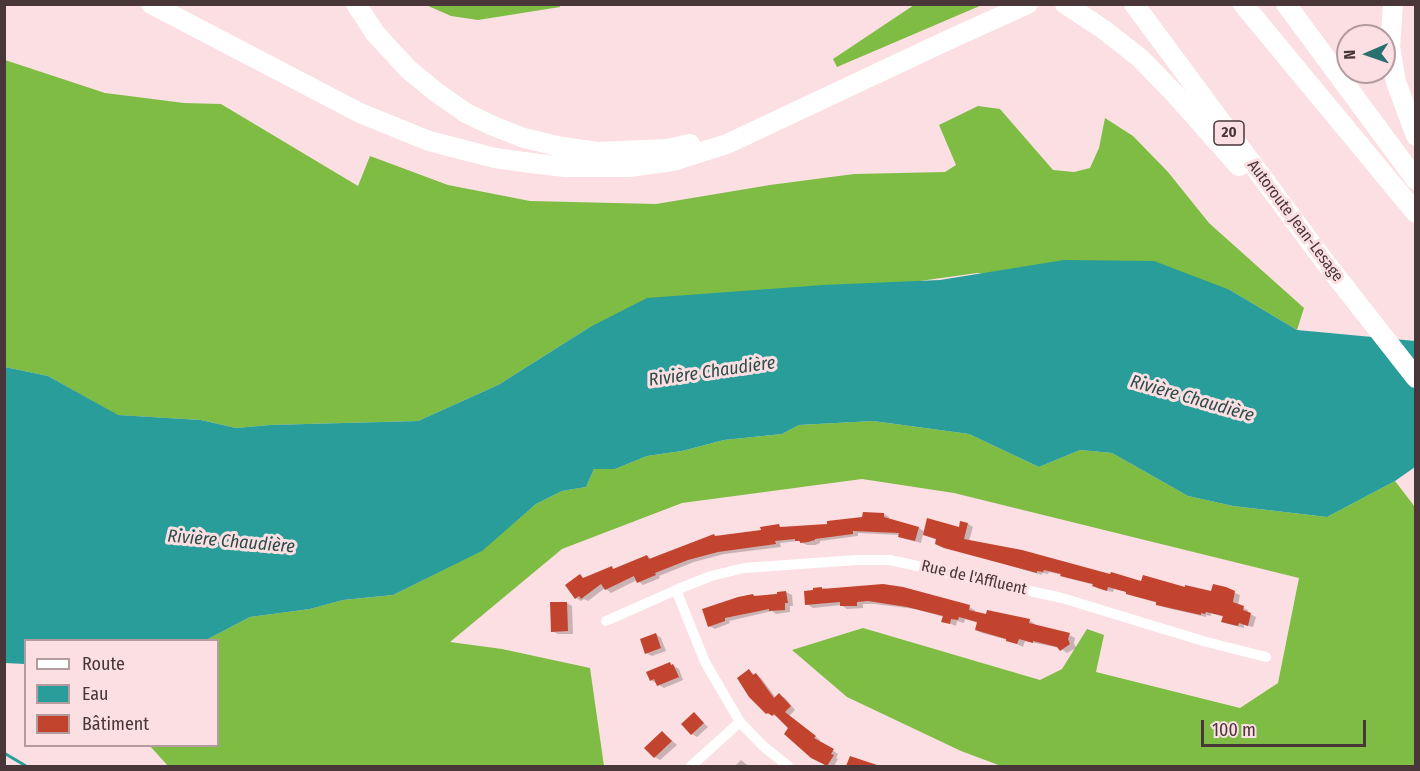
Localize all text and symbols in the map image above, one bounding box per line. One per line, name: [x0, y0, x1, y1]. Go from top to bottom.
north arrow: [1336, 24, 1396, 84]
text: N: [1340, 49, 1359, 60]
road number: 20: [1214, 121, 1244, 145]
street label: Autoroute Jean-Lesage: [1243, 156, 1347, 286]
water label: Rivière Chaudière: [647, 352, 777, 392]
water label: Rivière Chaudière: [1128, 371, 1256, 427]
water label: Rivière Chaudière: [166, 526, 296, 558]
street label: Rue de l'Affluent: [919, 557, 1029, 599]
legend: [24, 639, 219, 747]
text: Route: [82, 653, 125, 675]
text: Eau: [82, 683, 108, 705]
scale bar: [1204, 708, 1369, 746]
text: Bâtiment: [82, 713, 149, 735]
text: 100 m: [1212, 719, 1256, 741]

